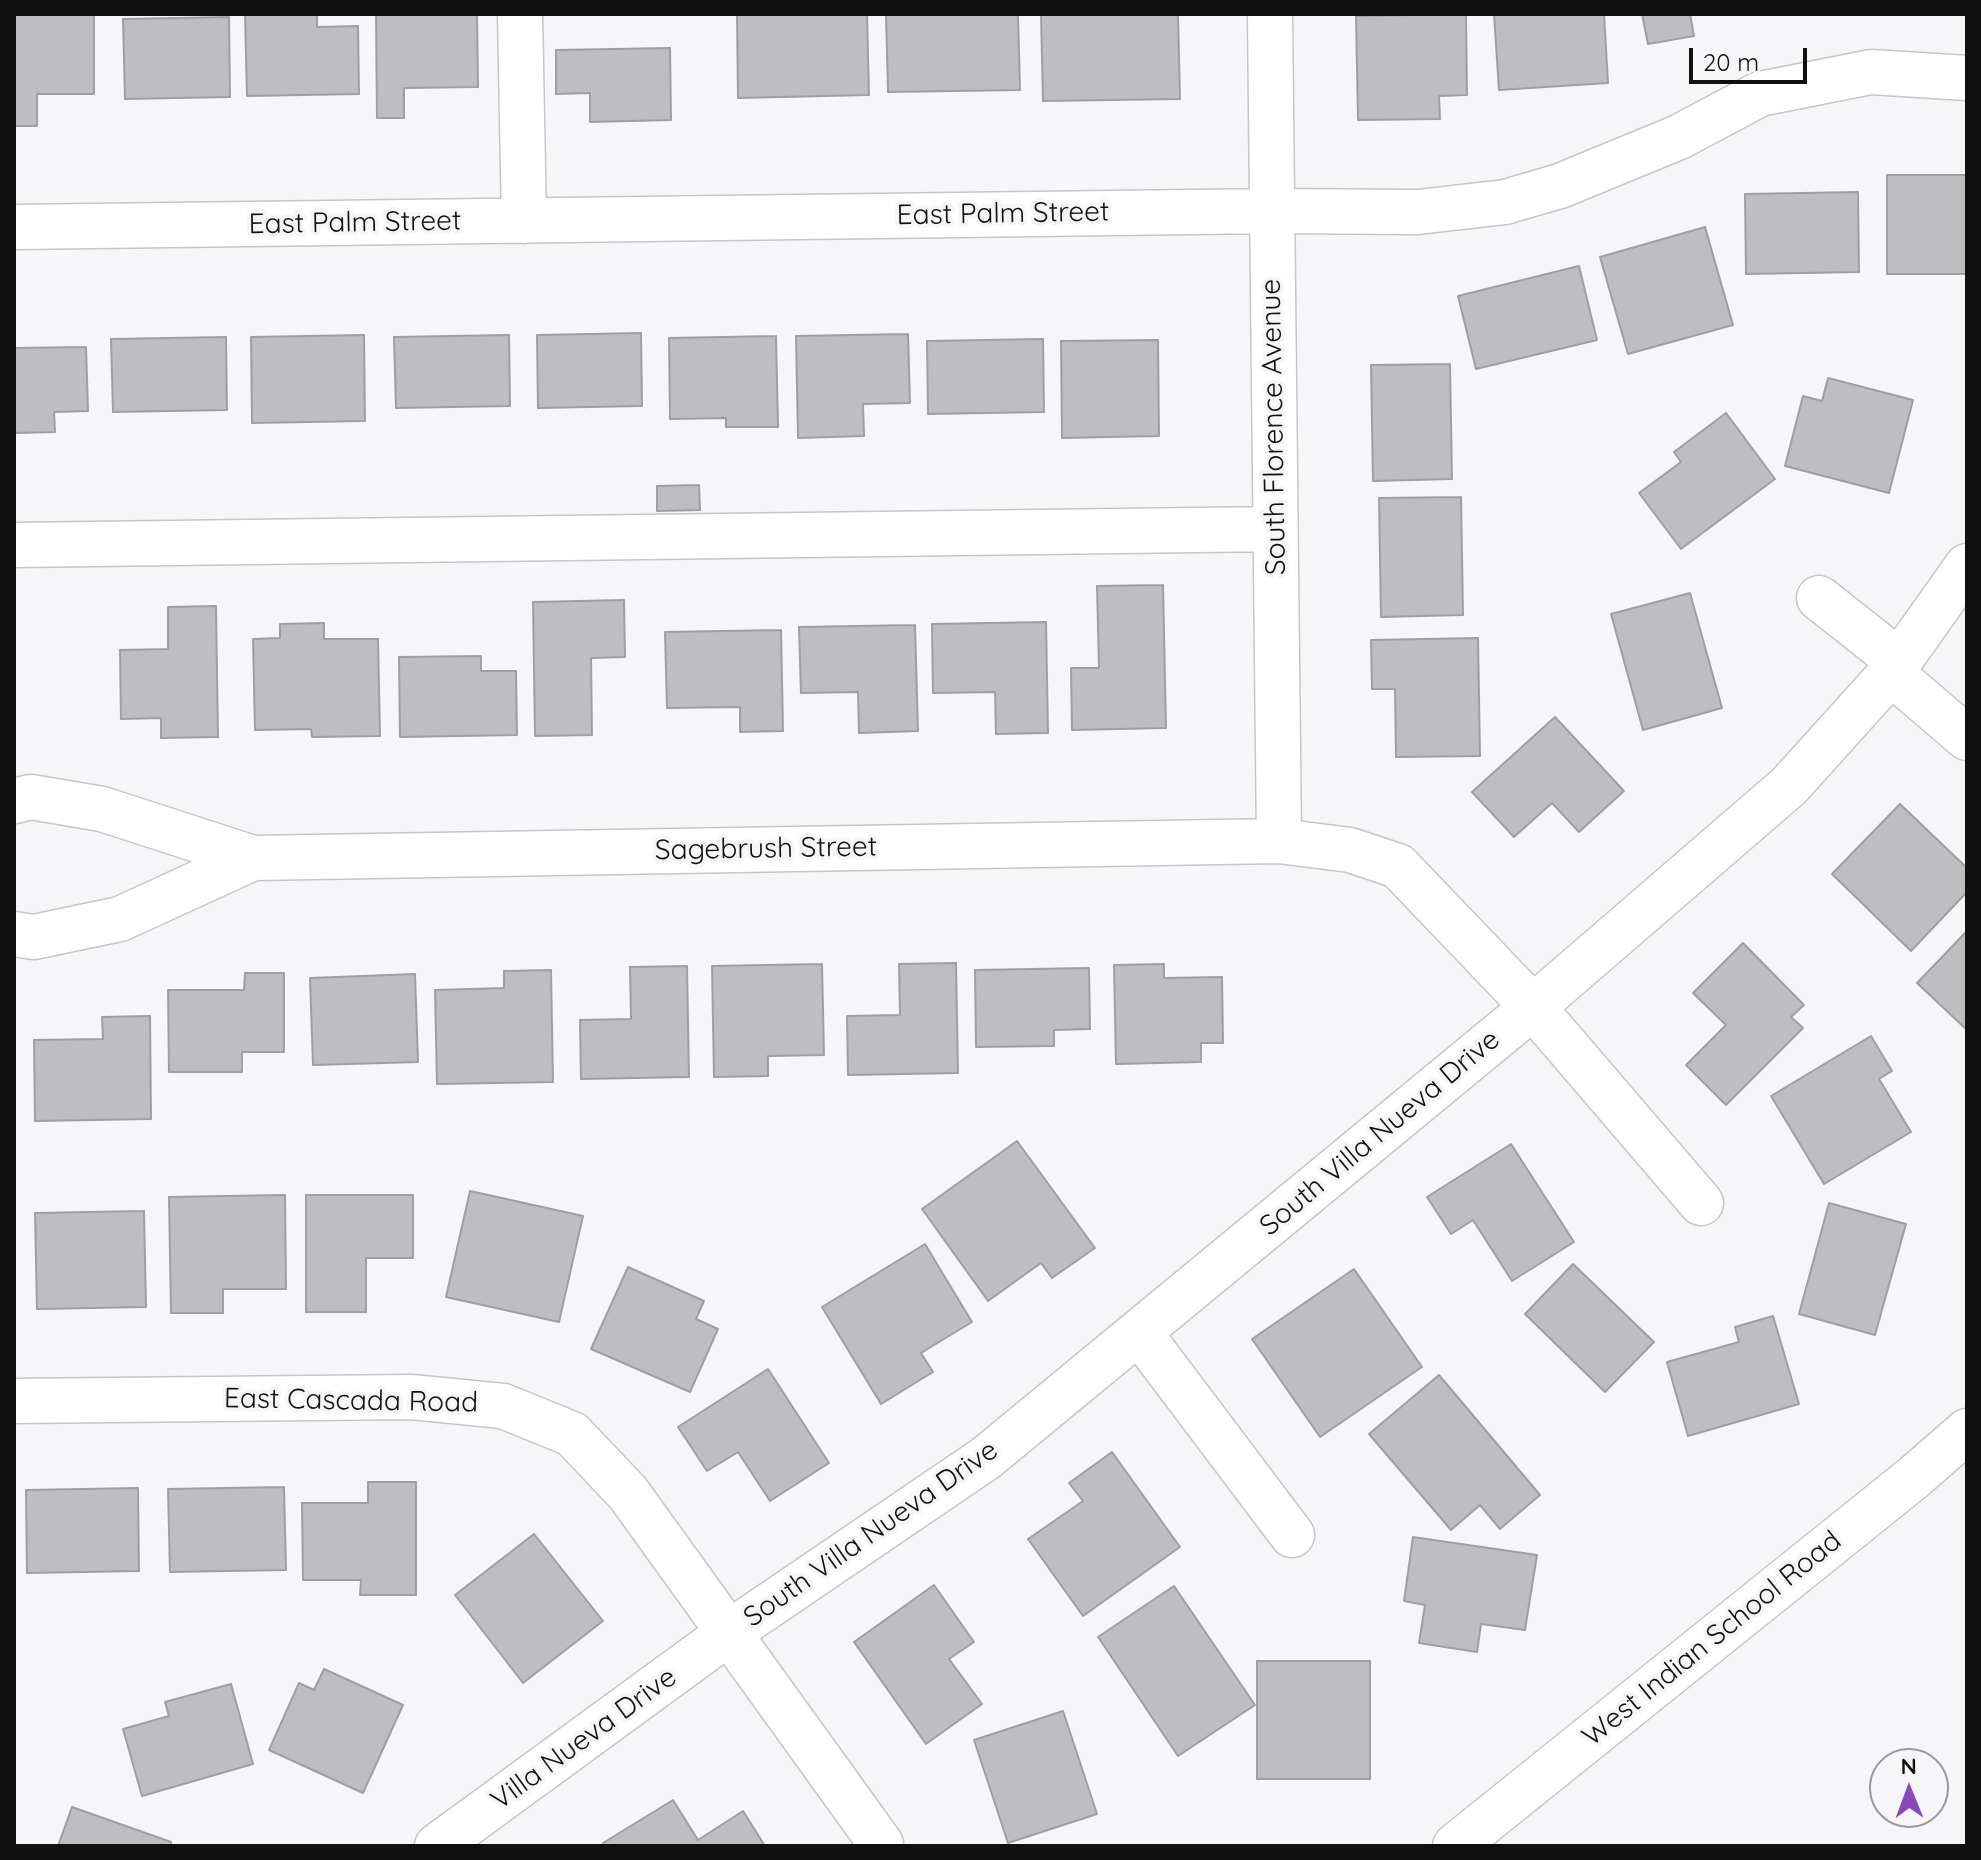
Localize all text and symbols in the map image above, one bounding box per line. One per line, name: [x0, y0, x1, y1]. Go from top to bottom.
scale bar: [1693, 32, 1811, 82]
text: 20 m: [1703, 47, 1759, 77]
street label: East Palm Street: [896, 195, 1110, 233]
street label: East Palm Street: [248, 204, 462, 242]
street label: South Florence Avenue: [1255, 279, 1293, 575]
street label: Sagebrush Street: [655, 830, 877, 868]
street label: South Villa Nueva Drive: [1253, 1023, 1507, 1243]
street label: East Cascada Road: [224, 1382, 478, 1420]
street label: South Villa Nueva Drive: [737, 1433, 1005, 1635]
street label: West Indian School Road: [1576, 1524, 1848, 1754]
street label: Villa Nueva Drive: [485, 1660, 683, 1818]
north arrow: [1869, 1748, 1949, 1828]
text: N: [1900, 1752, 1917, 1780]

